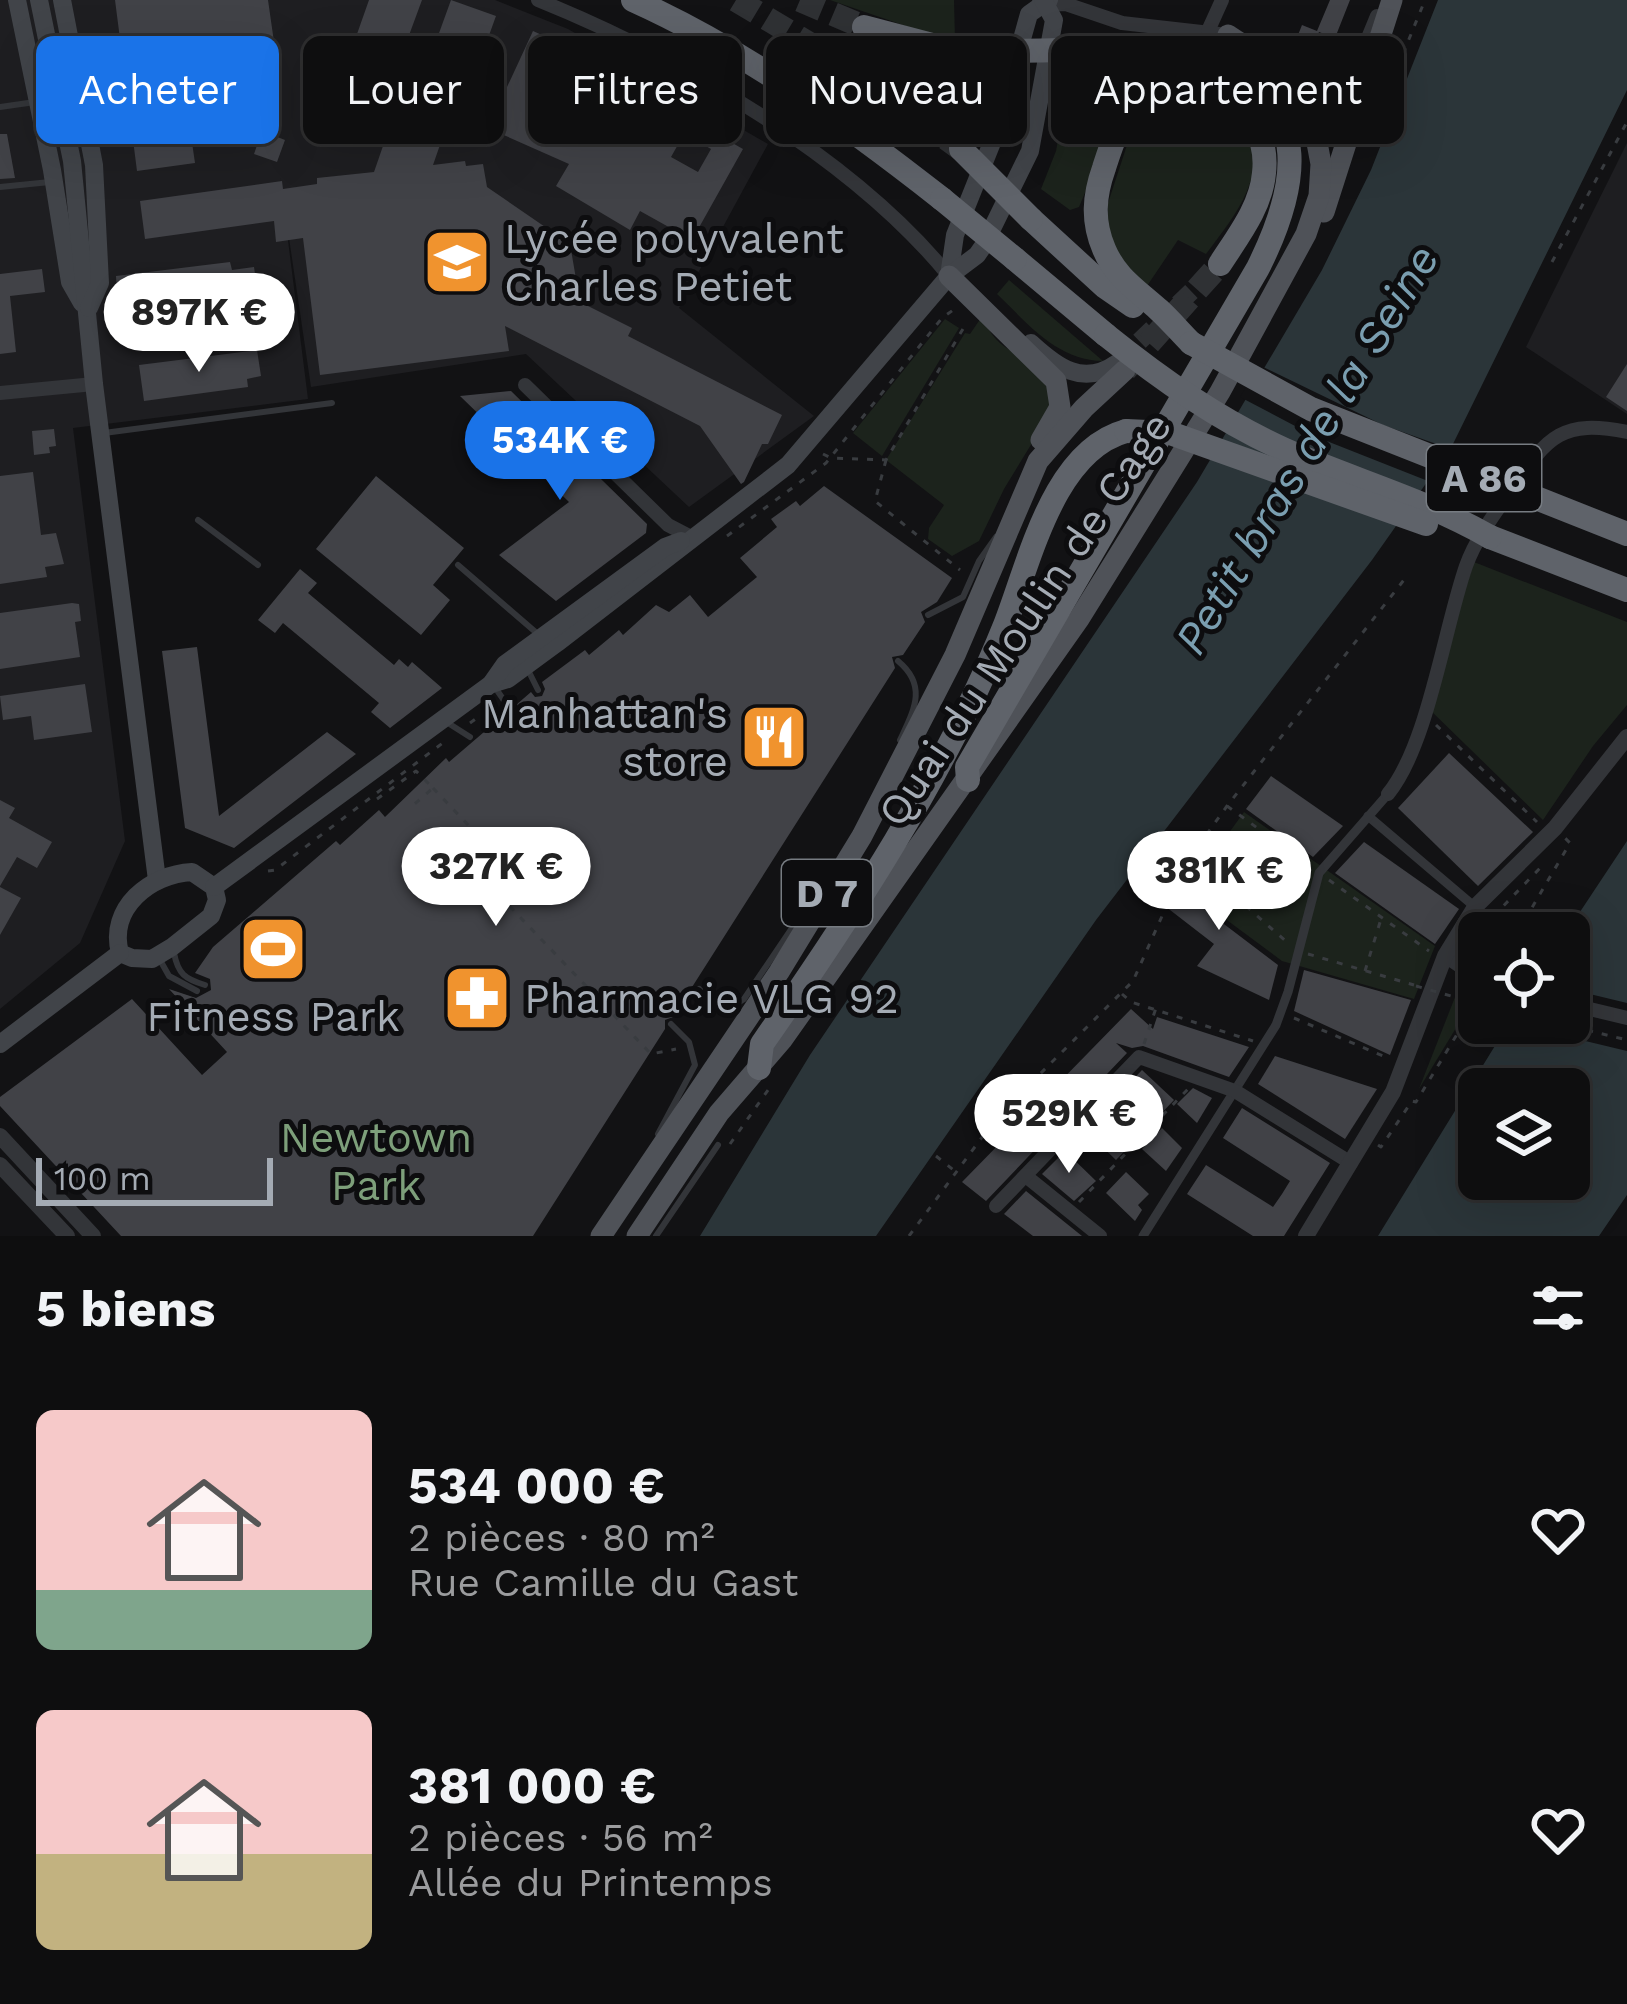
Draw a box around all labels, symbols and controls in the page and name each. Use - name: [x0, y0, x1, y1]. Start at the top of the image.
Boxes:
- chip: Acheter: [36, 36, 279, 144]
- chip: Louer: [303, 36, 504, 144]
- chip: Filtres: [528, 36, 742, 144]
- chip: Nouveau: [766, 36, 1027, 144]
- chip: Appartement: [1051, 36, 1404, 144]
- place label: Lycée polyvalent Charles Petiet: [504, 214, 844, 311]
- school or university icon: Lycée polyvalent Charles Petiet: [422, 227, 492, 297]
- water label: Petit bras de la Seine: [1163, 235, 1450, 664]
- pin: 897K €: [101, 273, 297, 375]
- text: 897K €: [131, 289, 267, 334]
- pin: 534K €: [462, 401, 658, 503]
- street label: Quai du Moulin de Cage: [868, 403, 1181, 835]
- text: 534K €: [492, 417, 628, 462]
- road number: A 86: [1427, 445, 1541, 511]
- place label: Manhattan's store: [481, 689, 728, 786]
- restaurant icon: Manhattan's store: [739, 702, 809, 772]
- pin: 327K €: [398, 827, 594, 929]
- pin: 381K €: [1121, 831, 1317, 933]
- text: 327K €: [429, 843, 563, 888]
- text: 381K €: [1154, 847, 1284, 892]
- road number: D 7: [782, 860, 872, 926]
- map controls: [1458, 912, 1590, 1200]
- button: locate: [1458, 912, 1590, 1044]
- sports icon: Fitness Park: [238, 914, 308, 984]
- pharmacy icon: Pharmacie VLG 92: [442, 963, 512, 1033]
- place label: Pharmacie VLG 92: [524, 974, 899, 1023]
- place label: Fitness Park: [146, 992, 400, 1041]
- button: layers: [1458, 1068, 1590, 1200]
- pin: 529K €: [971, 1074, 1167, 1176]
- text: 529K €: [1001, 1090, 1137, 1135]
- park label: Newtown Park: [280, 1113, 472, 1210]
- scale bar: [36, 1152, 273, 1205]
- text: 100 m: [54, 1159, 151, 1198]
- icon: filters: [1525, 1275, 1591, 1341]
- text: 5 biens: [36, 1279, 215, 1338]
- text: 534 000 €: [408, 1456, 664, 1515]
- icon: home: [132, 1458, 276, 1602]
- icon: heart: [1525, 1497, 1591, 1563]
- text: 2 pièces · 80 m²: [408, 1515, 715, 1560]
- text: Rue Camille du Gast: [408, 1560, 798, 1605]
- text: 381 000 €: [408, 1756, 656, 1815]
- icon: home: [132, 1758, 276, 1902]
- icon: heart: [1525, 1797, 1591, 1863]
- text: 2 pièces · 56 m²: [408, 1815, 713, 1860]
- text: Allée du Printemps: [408, 1860, 773, 1905]

